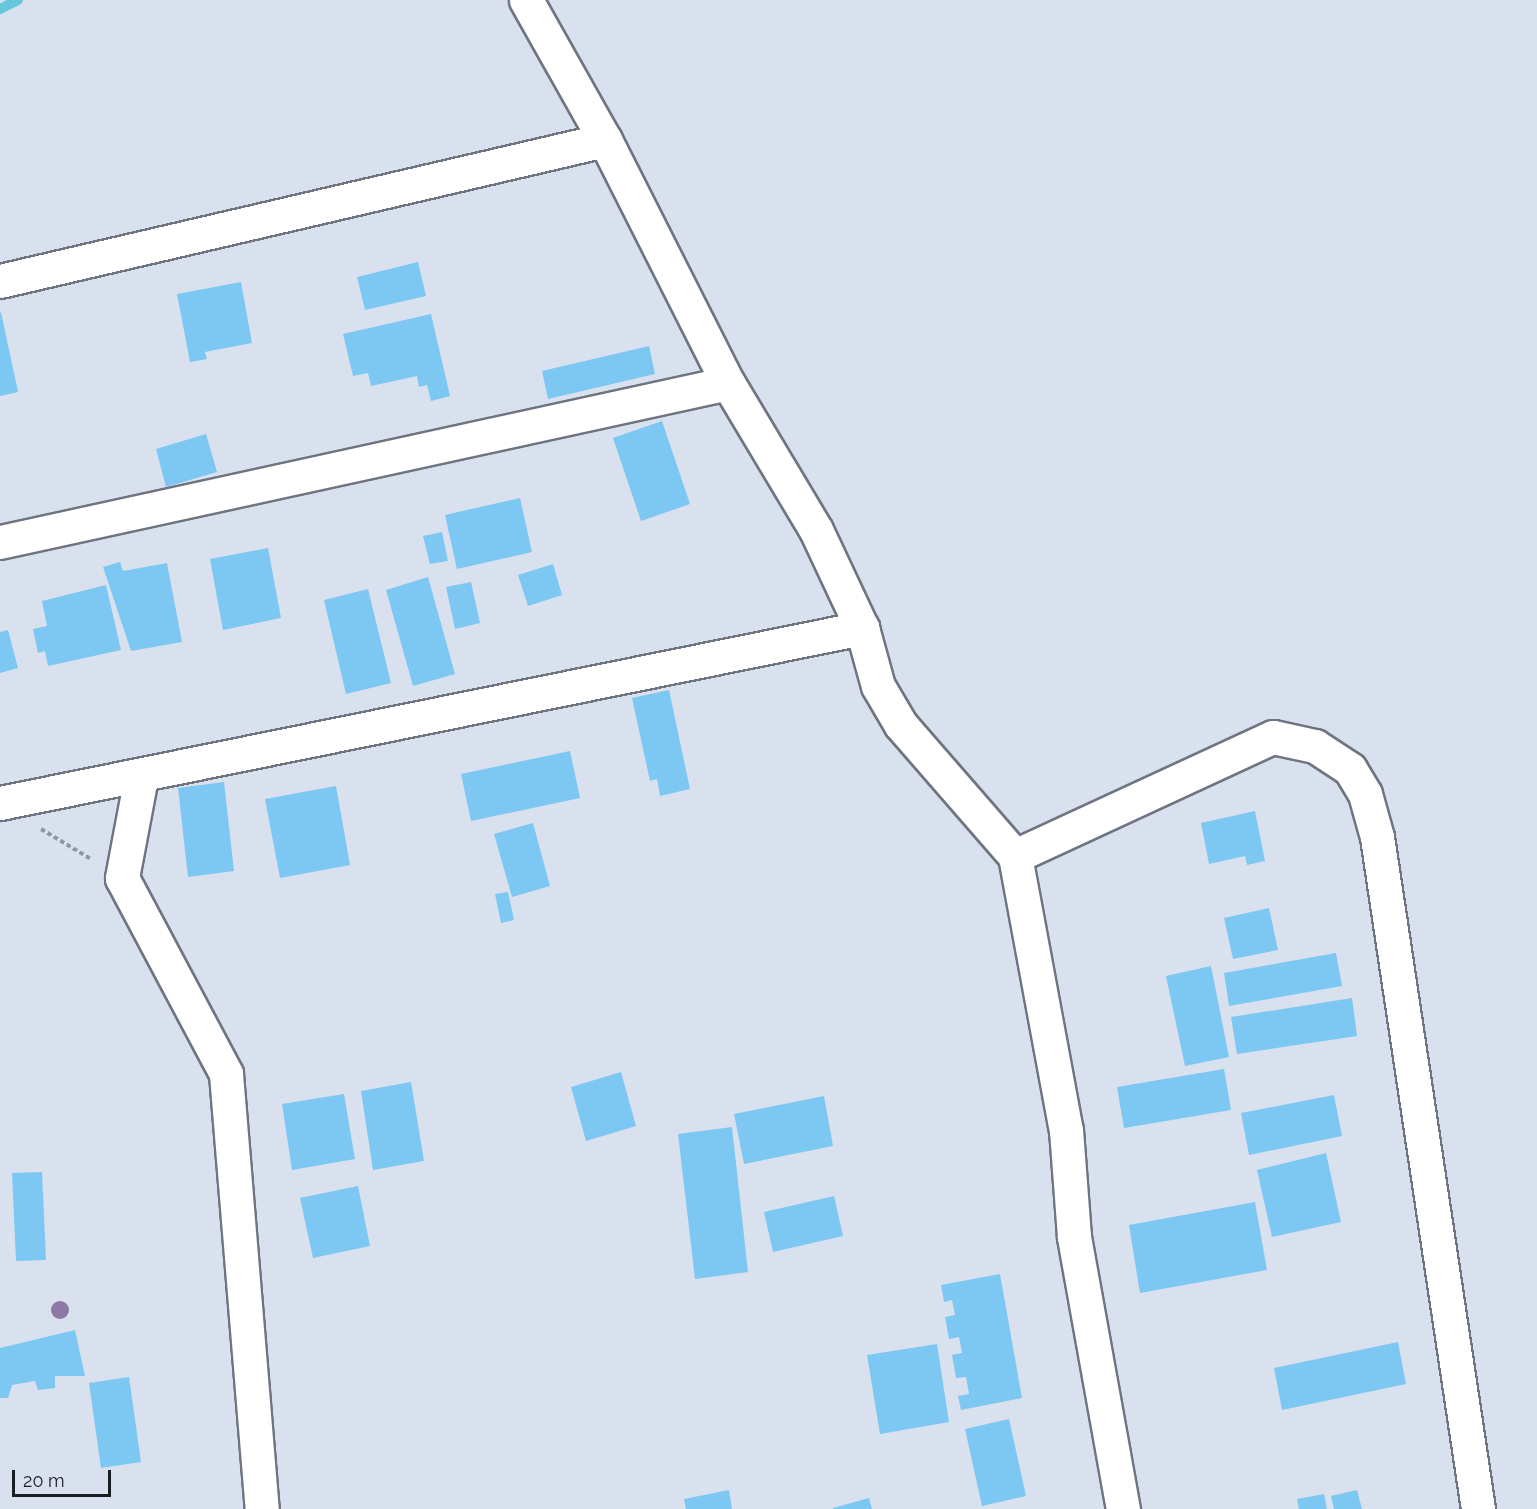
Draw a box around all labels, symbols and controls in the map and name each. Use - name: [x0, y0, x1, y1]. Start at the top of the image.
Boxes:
- scale bar: [15, 1458, 114, 1496]
- text: 20 m: [23, 1470, 65, 1491]

